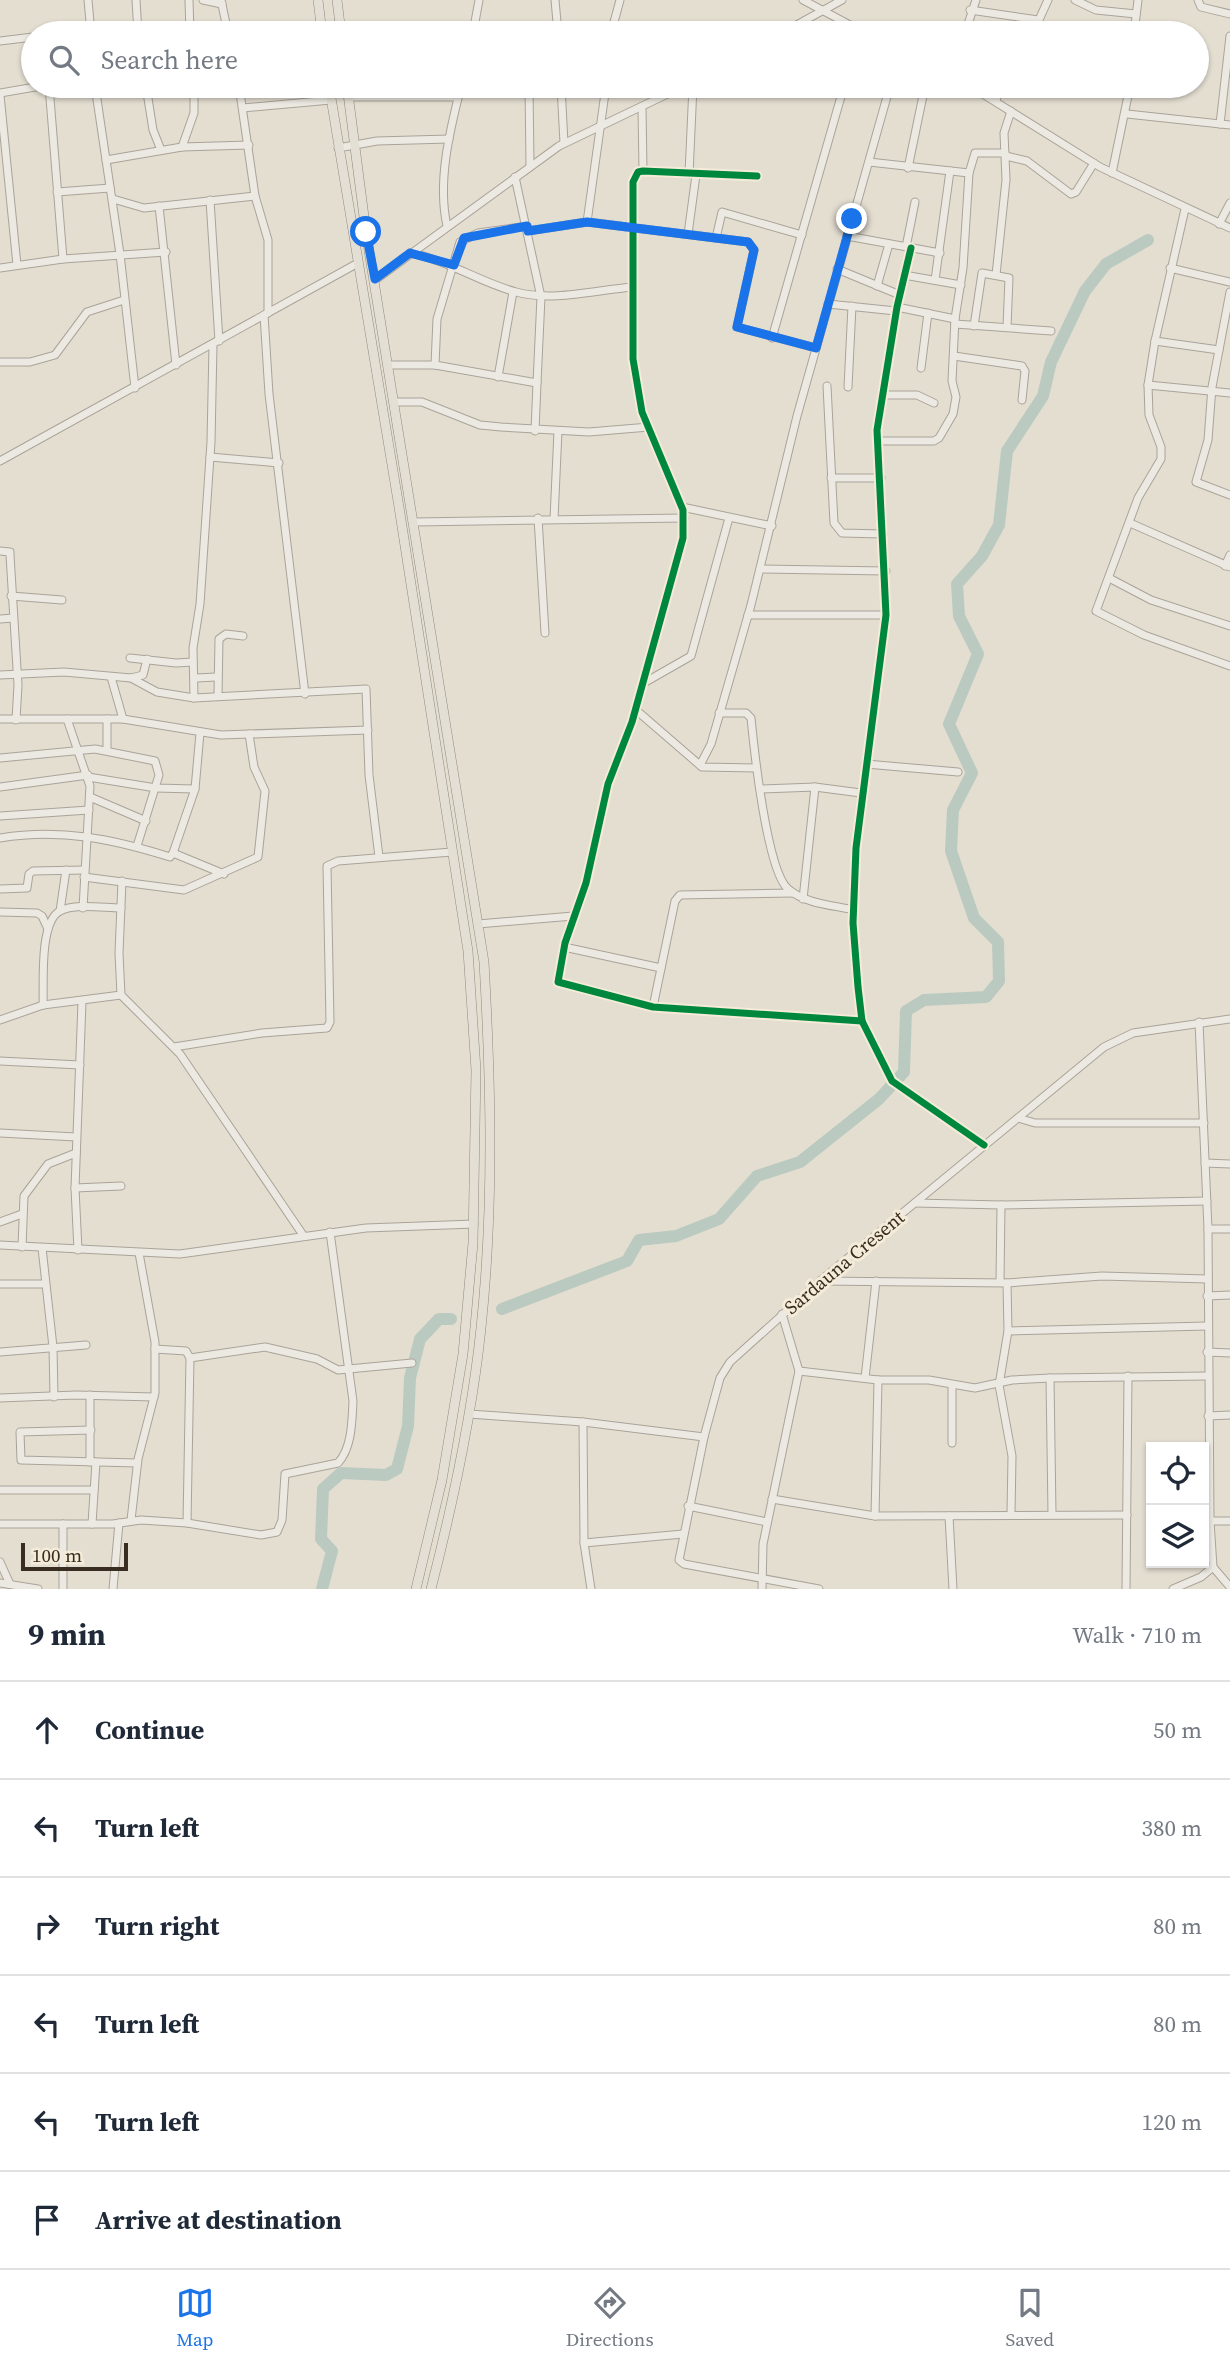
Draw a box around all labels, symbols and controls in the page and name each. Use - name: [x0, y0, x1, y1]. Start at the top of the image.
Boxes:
- search box: [21, 21, 1209, 98]
- icon: search: [45, 41, 83, 79]
- text: Search here: [101, 42, 238, 78]
- route end: [836, 203, 867, 234]
- route start: [350, 216, 381, 247]
- street label: Sardauna Cresent: [779, 1204, 910, 1320]
- map controls: [1146, 1442, 1209, 1568]
- button: locate: [1146, 1442, 1209, 1505]
- button: layers: [1146, 1505, 1209, 1568]
- scale bar: [21, 1540, 128, 1572]
- text: 100 m: [32, 1542, 82, 1568]
- text: 9 min: [28, 1614, 106, 1655]
- text: Walk · 710 m: [1072, 1619, 1202, 1651]
- icon: ahead: [28, 1711, 66, 1749]
- text: Continue: [95, 1712, 204, 1748]
- text: 50 m: [1153, 1714, 1202, 1746]
- icon: left: [28, 1809, 66, 1847]
- text: Turn left: [95, 1810, 199, 1846]
- text: 380 m: [1141, 1812, 1202, 1844]
- icon: right: [28, 1907, 66, 1945]
- text: Turn right: [95, 1908, 219, 1944]
- text: 80 m: [1153, 1910, 1202, 1942]
- icon: left: [28, 2005, 66, 2043]
- text: Turn left: [95, 2006, 199, 2042]
- text: 80 m: [1153, 2008, 1202, 2040]
- icon: left: [28, 2103, 66, 2141]
- text: Turn left: [95, 2104, 199, 2140]
- text: 120 m: [1141, 2106, 1202, 2138]
- icon: arrive: [28, 2201, 66, 2239]
- text: Arrive at destination: [95, 2202, 342, 2238]
- tab: Map: [176, 2284, 214, 2352]
- tab: Directions: [566, 2284, 654, 2352]
- tab: Saved: [1005, 2284, 1054, 2352]

